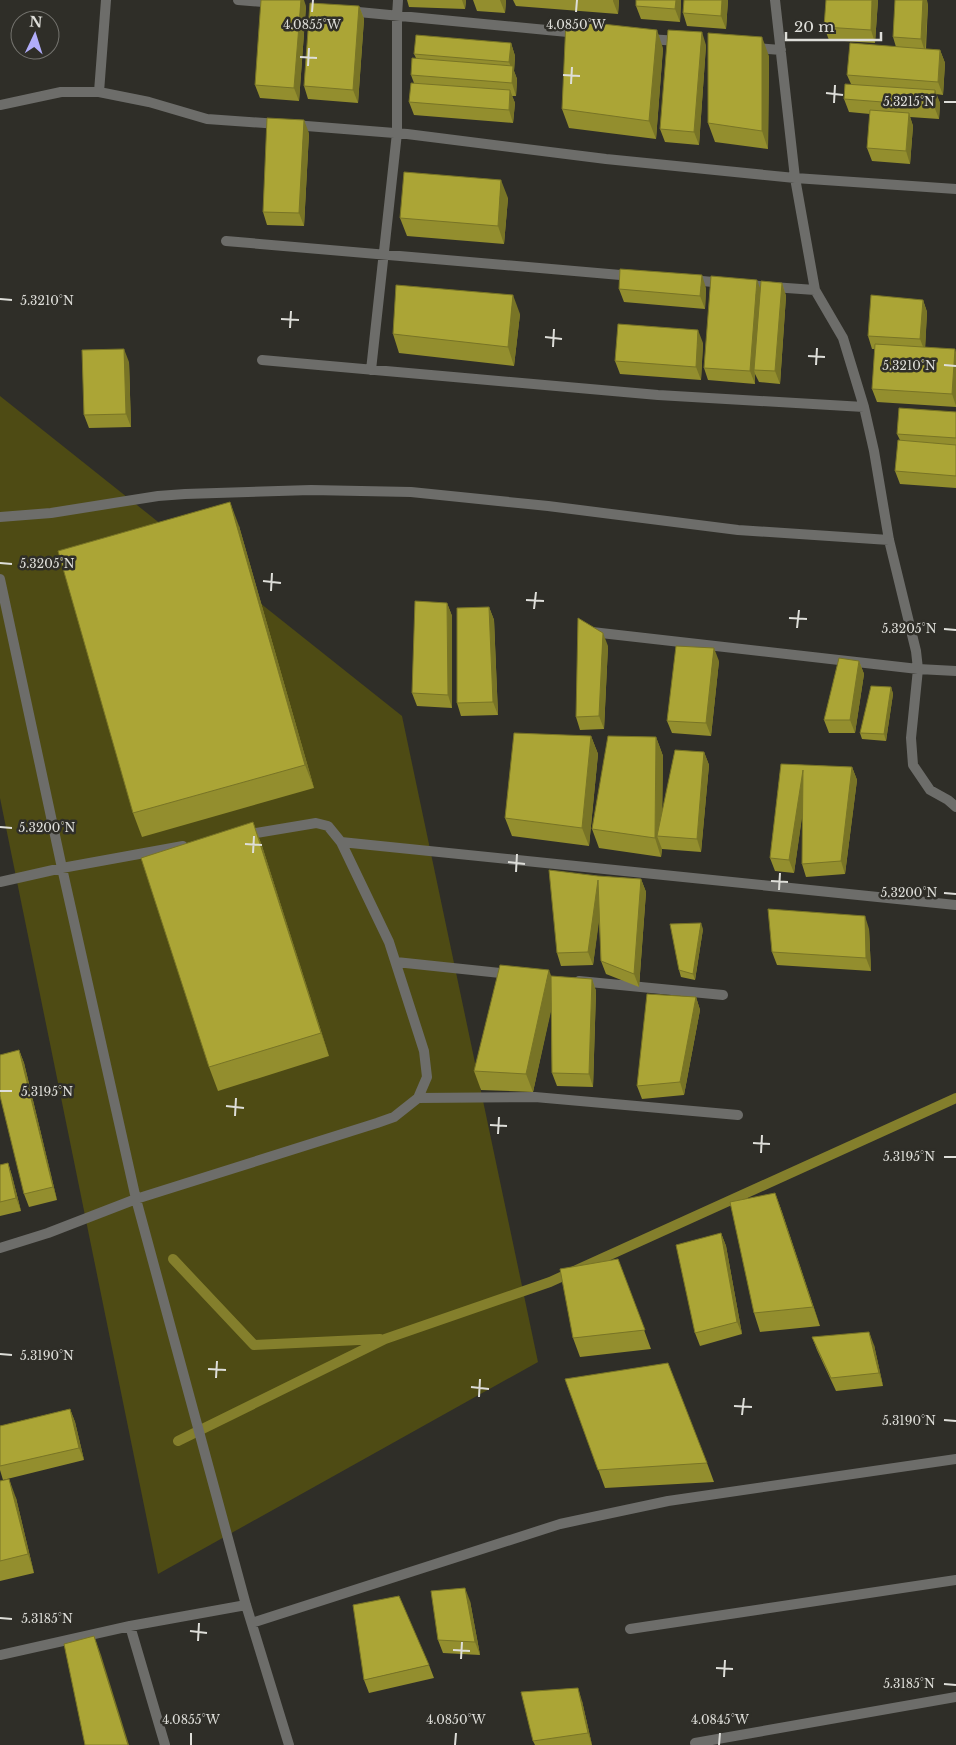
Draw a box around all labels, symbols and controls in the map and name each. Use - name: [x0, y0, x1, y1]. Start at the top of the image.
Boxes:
- north arrow: [10, 10, 60, 60]
- scale bar: [786, 10, 881, 42]
- text: N: [29, 13, 43, 31]
- text: 4.0855°W: [283, 17, 342, 32]
- text: 4.0850°W: [546, 17, 607, 32]
- text: 20 m: [794, 17, 834, 36]
- text: 5.3215°N: [883, 94, 935, 109]
- text: 5.3210°N: [20, 293, 74, 308]
- text: 5.3210°N: [882, 358, 936, 373]
- text: 5.3205°N: [19, 556, 75, 571]
- text: 5.3205°N: [881, 621, 937, 636]
- text: 5.3200°N: [19, 820, 76, 835]
- text: 5.3200°N: [881, 885, 938, 900]
- text: 5.3195°N: [21, 1084, 73, 1099]
- text: 5.3195°N: [883, 1149, 935, 1164]
- text: 5.3190°N: [20, 1348, 74, 1363]
- text: 5.3190°N: [882, 1413, 936, 1428]
- text: 5.3185°N: [21, 1611, 73, 1626]
- text: 5.3185°N: [883, 1676, 935, 1691]
- text: 4.0855°W: [162, 1712, 221, 1727]
- text: 4.0850°W: [426, 1712, 487, 1727]
- text: 4.0845°W: [691, 1712, 750, 1727]

